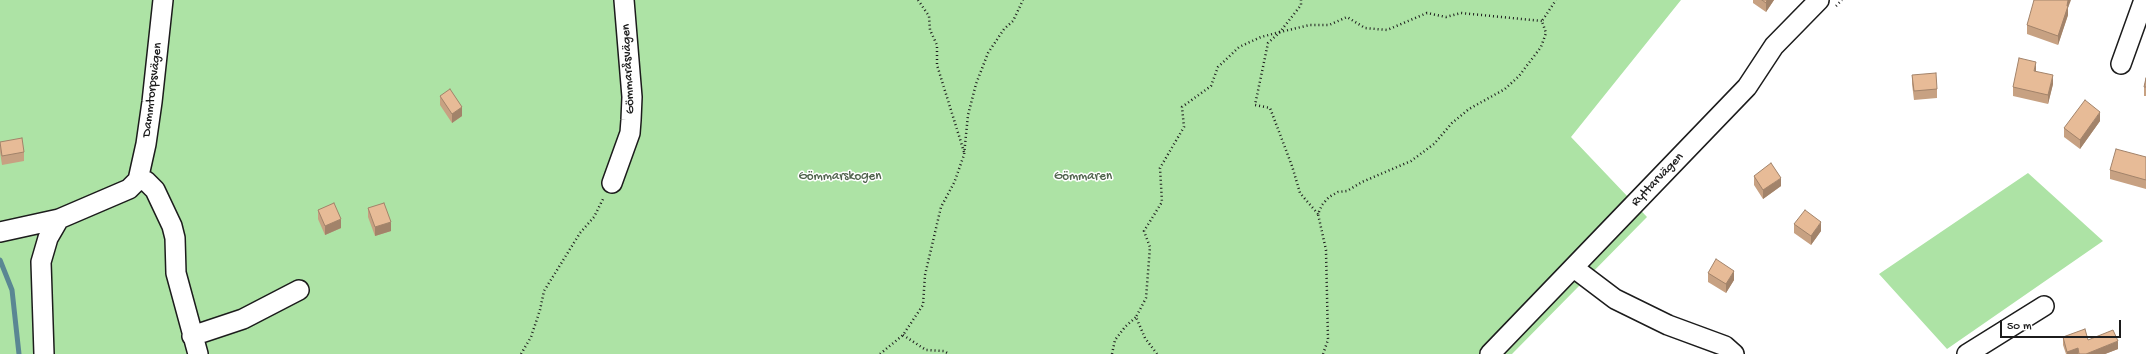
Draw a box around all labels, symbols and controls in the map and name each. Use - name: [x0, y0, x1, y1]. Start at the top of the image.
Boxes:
- street label: Gömmaråsvägen: [619, 23, 639, 115]
- street label: Dammtorpsvägen: [139, 42, 167, 138]
- street label: Ryttarvägen: [1628, 150, 1688, 210]
- park label: Gömmarskogen: [799, 169, 881, 185]
- park label: Gömmaren: [1054, 169, 1112, 185]
- scale bar: [2002, 312, 2123, 338]
- text: 50 m: [2007, 320, 2032, 334]

